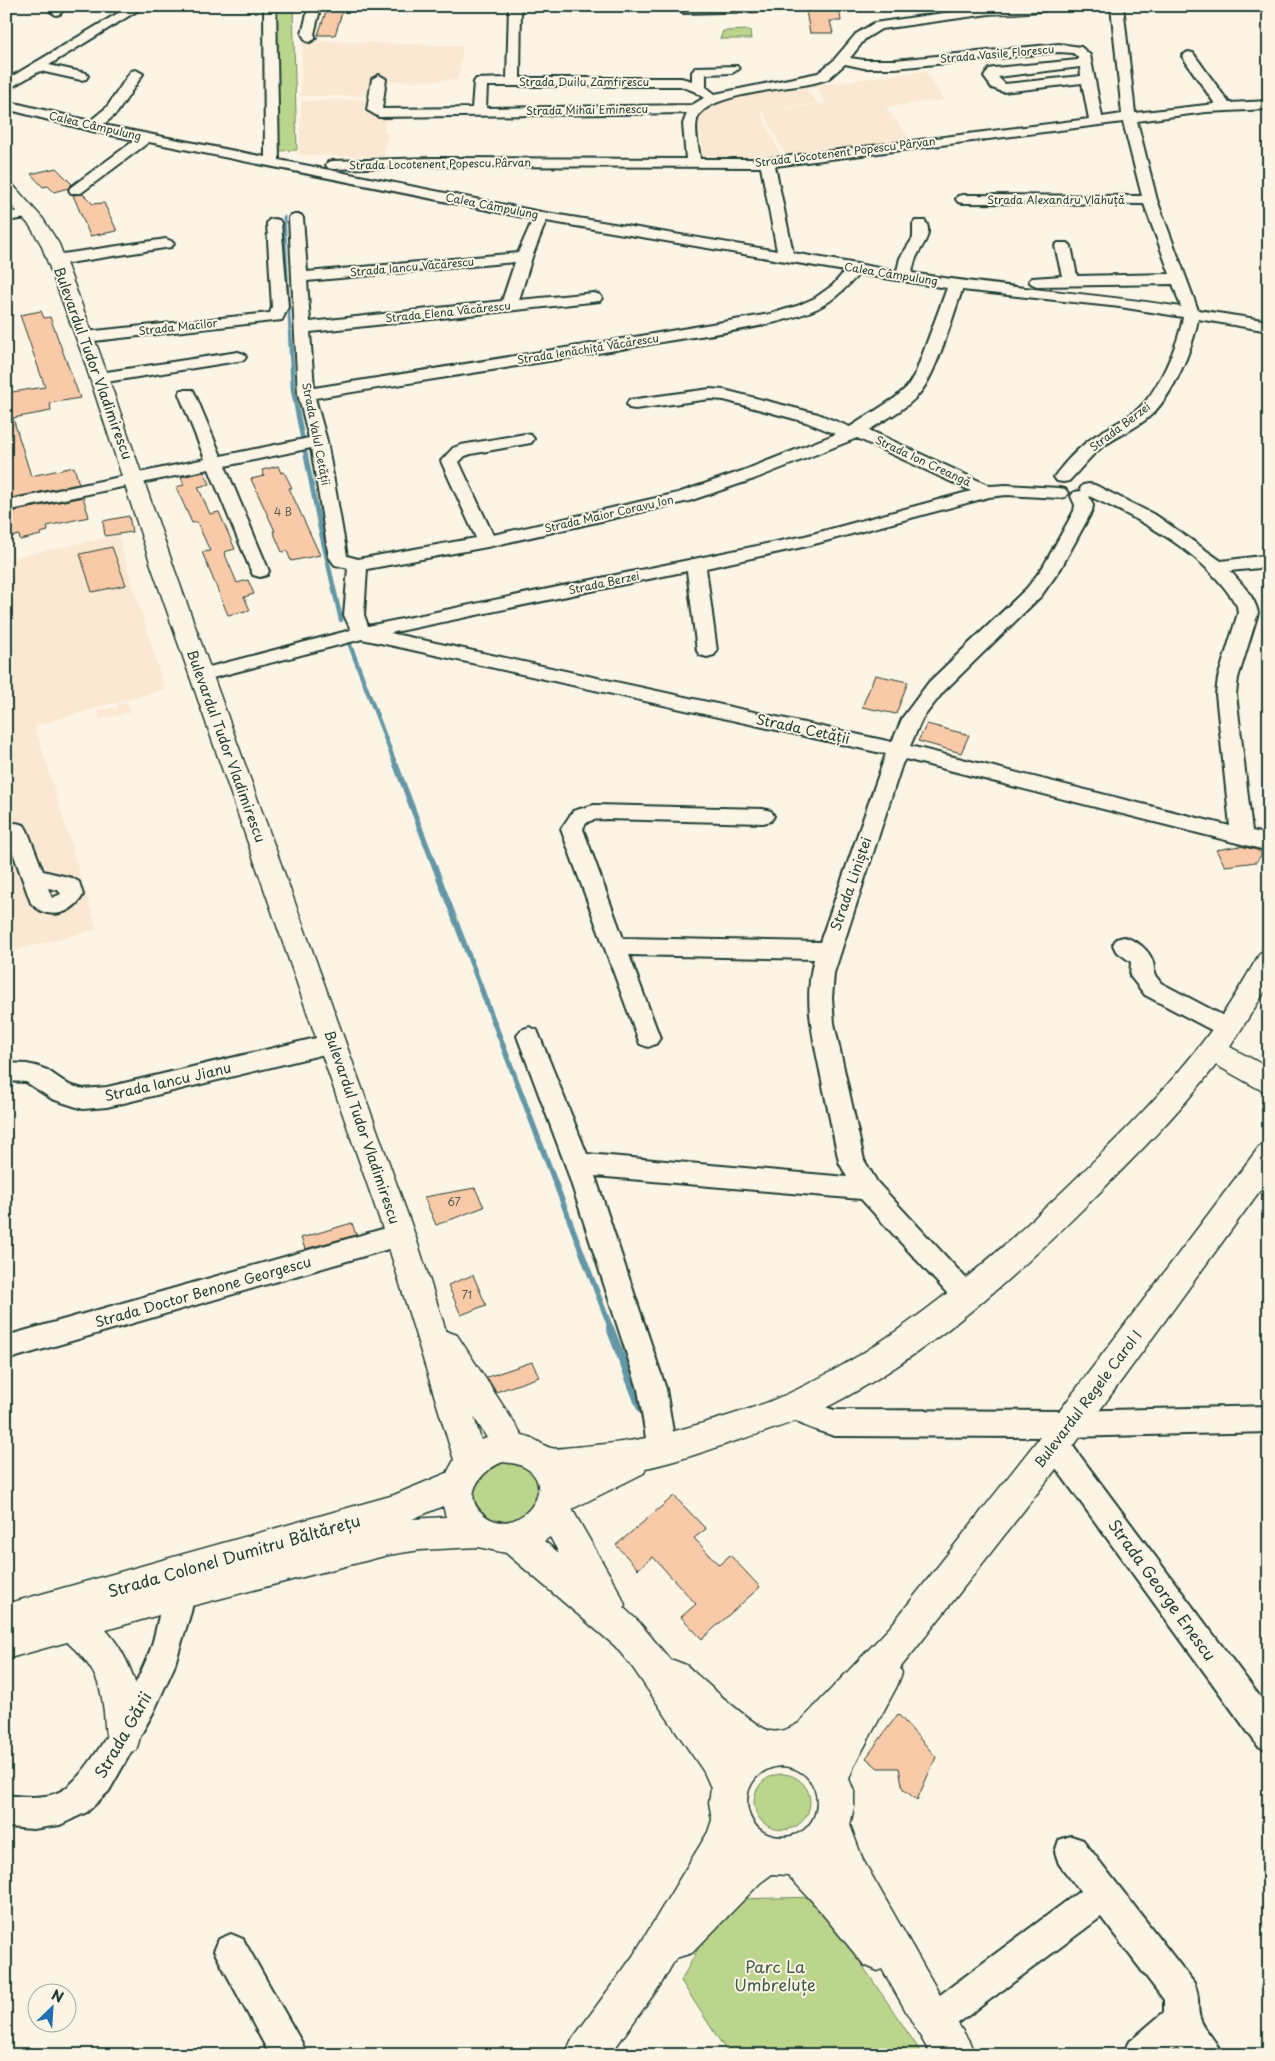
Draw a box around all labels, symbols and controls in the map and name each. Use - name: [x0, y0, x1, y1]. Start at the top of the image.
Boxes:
- street label: Strada Vasile Florescu: [939, 40, 1055, 67]
- street label: Strada Duilu Zamfirescu: [519, 73, 649, 90]
- street label: Strada Mihai Eminescu: [526, 100, 648, 119]
- street label: Calea Câmpulung: [47, 107, 143, 144]
- street label: Strada Locotenent Popescu Pârvan: [754, 132, 936, 171]
- street label: Strada Locotenent Popescu Pârvan: [349, 153, 531, 174]
- street label: Calea Câmpulung: [444, 188, 540, 223]
- street label: Strada Alexandru Vlahuță: [987, 191, 1125, 208]
- street label: Strada Iancu Văcărescu: [349, 253, 475, 280]
- street label: Calea Câmpulung: [843, 258, 939, 289]
- street label: Bulevardul Tudor Vladimirescu: [49, 263, 138, 462]
- street label: Strada Elena Văcărescu: [384, 296, 511, 327]
- street label: Strada Macilor: [138, 314, 219, 339]
- street label: Strada Ienăchiță Văcărescu: [516, 329, 660, 368]
- street label: Strada Valul Cetății: [298, 381, 335, 487]
- street label: Strada Berzei: [1086, 398, 1154, 455]
- street label: Strada Ion Creangă: [872, 431, 974, 490]
- street label: Strada Maior Coravu Ion: [543, 490, 675, 537]
- house number: 4 B: [274, 503, 292, 520]
- street label: Strada Berzei: [567, 567, 641, 598]
- street label: Bulevardul Tudor Vladimirescu: [182, 646, 271, 845]
- street label: Strada Cetății: [754, 708, 852, 749]
- street label: Strada Liniștei: [825, 834, 876, 934]
- street label: Bulevardul Tudor Vladimirescu: [319, 1027, 406, 1227]
- street label: Strada Iancu Jianu: [102, 1057, 233, 1106]
- house number: 67: [447, 1193, 461, 1210]
- street label: Strada Doctor Benone Georgescu: [92, 1251, 313, 1332]
- house number: 71: [462, 1286, 472, 1303]
- street label: Bulevardul Regele Carol I: [1029, 1325, 1147, 1472]
- street label: Strada Colonel Dumitru Băltărețu: [105, 1507, 363, 1603]
- street label: Strada George Enescu: [1103, 1514, 1222, 1665]
- street label: Strada Gării: [88, 1687, 157, 1782]
- park label: Parc La Umbreluțe: [734, 1954, 816, 1996]
- north arrow: [28, 1984, 78, 2034]
- text: N: [48, 1984, 67, 2008]

